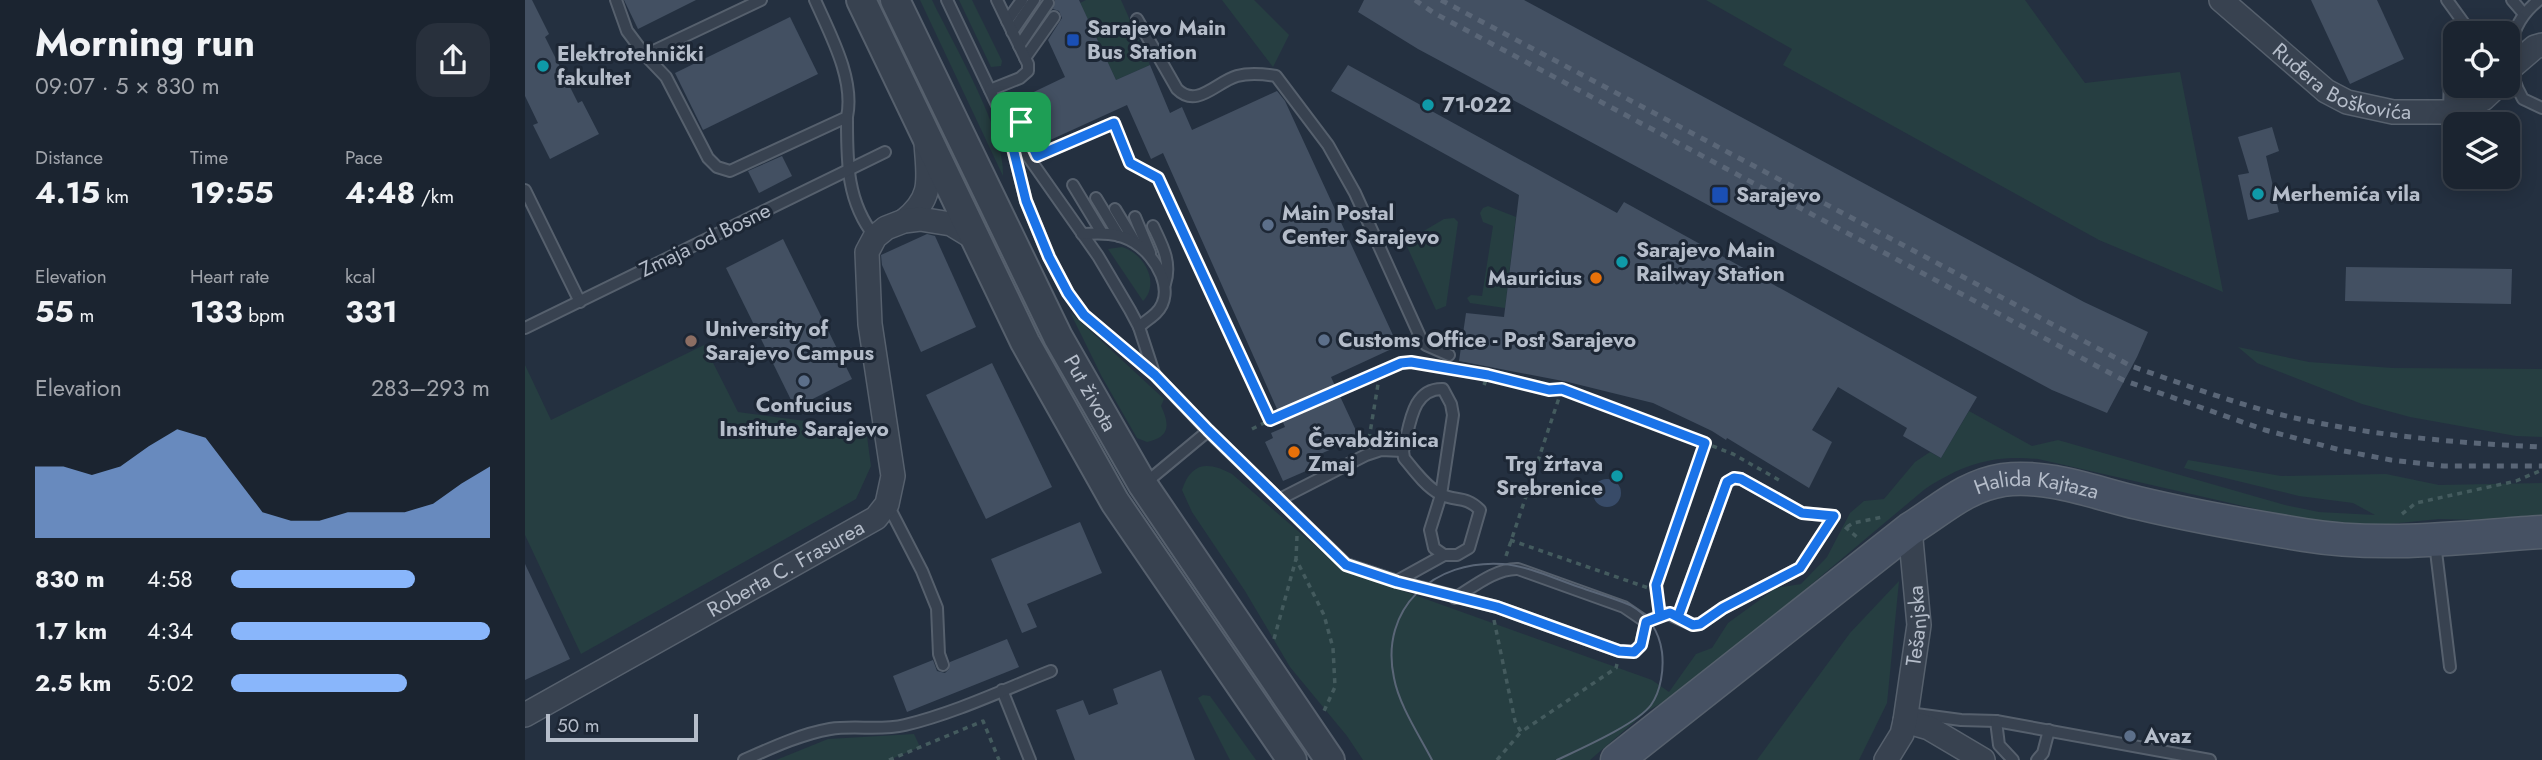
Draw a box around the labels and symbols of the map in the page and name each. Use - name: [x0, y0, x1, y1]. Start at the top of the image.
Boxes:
- place label: Sarajevo Main Bus Station: [1087, 13, 1226, 67]
- marker: Sarajevo Main Bus Station: [1065, 32, 1081, 48]
- street label: Ruđera Boškovića: [2266, 36, 2411, 127]
- place label: Elektrotehnički fakultet: [557, 39, 704, 93]
- marker: Elektrotehnički fakultet: [535, 58, 551, 74]
- place label: 71-022: [1442, 90, 1511, 120]
- pin: [991, 92, 1051, 152]
- marker: 71-022: [1420, 97, 1436, 113]
- place label: Merhemića vila: [2272, 179, 2420, 209]
- place label: Sarajevo: [1736, 180, 1821, 210]
- marker: Sarajevo: [1710, 185, 1730, 205]
- marker: Merhemića vila: [2250, 186, 2266, 202]
- street label: Zmaja od Bosne: [634, 195, 776, 285]
- place label: Main Postal Center Sarajevo: [1282, 198, 1439, 252]
- marker: Main Postal Center Sarajevo: [1260, 217, 1276, 233]
- place label: Sarajevo Main Railway Station: [1636, 235, 1785, 289]
- marker: Sarajevo Main Railway Station: [1614, 254, 1630, 270]
- place label: Mauricius: [1488, 263, 1582, 293]
- marker: Mauricius: [1588, 270, 1604, 286]
- place label: University of Sarajevo Campus: [705, 314, 875, 368]
- place label: Customs Office - Post Sarajevo: [1338, 325, 1636, 355]
- marker: Customs Office - Post Sarajevo: [1316, 332, 1332, 348]
- marker: University of Sarajevo Campus: [683, 333, 699, 349]
- street label: Put života: [1056, 349, 1124, 437]
- marker: Confucius Institute Sarajevo: [796, 373, 812, 389]
- place label: Confucius Institute Sarajevo: [719, 390, 889, 444]
- place label: Čevabdžinica Zmaj: [1308, 425, 1439, 479]
- marker: Čevabdžinica Zmaj: [1286, 444, 1302, 460]
- place label: Trg žrtava Srebrenice: [1496, 449, 1603, 503]
- street label: Halida Kajtaza: [1970, 464, 2102, 507]
- marker: Trg žrtava Srebrenice: [1609, 468, 1625, 484]
- street label: Roberta C. Frasurea: [702, 512, 870, 625]
- street label: Tešanjska: [1898, 584, 1934, 668]
- scale bar: [546, 711, 698, 743]
- place label: Avaz: [2143, 721, 2192, 751]
- marker: Avaz: [2122, 728, 2138, 744]

